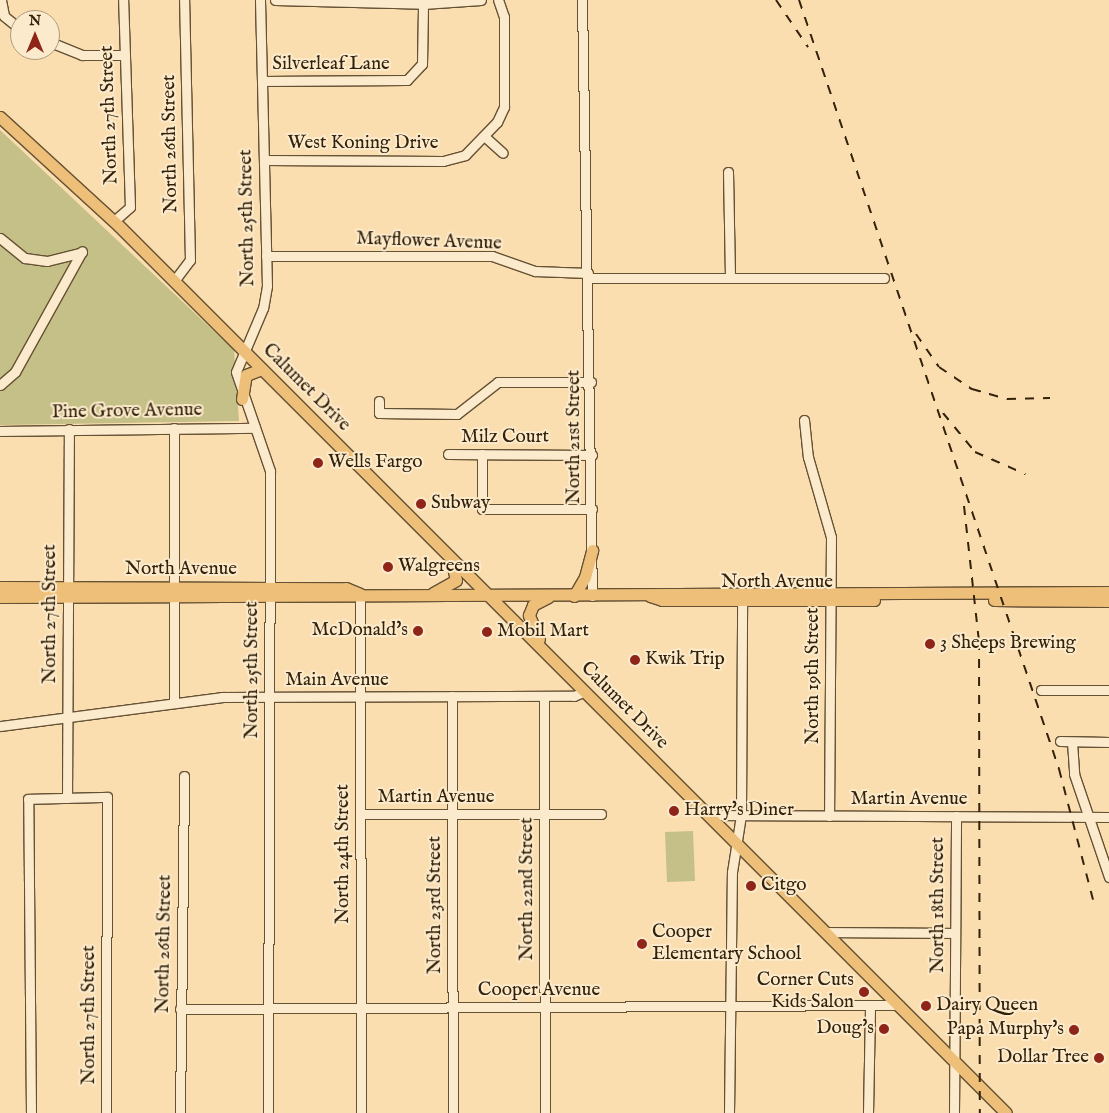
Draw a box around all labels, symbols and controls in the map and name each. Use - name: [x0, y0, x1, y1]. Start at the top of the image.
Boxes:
- north arrow: [10, 10, 60, 60]
- text: N: [29, 12, 41, 30]
- street label: North 27th Street: [96, 45, 124, 185]
- street label: Silverleaf Lane: [272, 54, 390, 76]
- street label: North 26th Street: [158, 74, 184, 214]
- street label: West Koning Drive: [287, 133, 439, 155]
- street label: North 25th Street: [235, 149, 261, 287]
- street label: Mayflower Avenue: [356, 228, 502, 256]
- street label: Calumet Drive: [257, 339, 355, 437]
- street label: North 21st Street: [564, 370, 586, 504]
- street label: Pine Grove Avenue: [52, 399, 202, 425]
- street label: Milz Court: [461, 427, 549, 449]
- place label: Wells Fargo: [328, 452, 423, 474]
- marker: Wells Fargo: [312, 457, 324, 469]
- place label: Subway: [431, 493, 490, 515]
- marker: Subway: [415, 498, 427, 510]
- street label: North 27th Street: [40, 544, 62, 684]
- place label: Walgreens: [398, 556, 480, 578]
- street label: North Avenue: [125, 559, 237, 581]
- marker: Walgreens: [382, 561, 394, 573]
- street label: North Avenue: [721, 572, 833, 594]
- street label: North 25th Street: [242, 601, 264, 739]
- street label: North 19th Street: [803, 607, 825, 745]
- place label: McDonald's: [311, 620, 408, 642]
- place label: Mobil Mart: [497, 621, 589, 643]
- marker: McDonald's: [412, 625, 424, 637]
- marker: Mobil Mart: [481, 626, 493, 638]
- place label: 3 Sheeps Brewing: [940, 633, 1076, 655]
- marker: 3 Sheeps Brewing: [924, 638, 936, 650]
- place label: Kwik Trip: [645, 649, 725, 671]
- marker: Kwik Trip: [629, 654, 641, 666]
- street label: Calumet Drive: [575, 657, 673, 755]
- street label: Main Avenue: [285, 670, 389, 692]
- street label: North 24th Street: [333, 784, 355, 924]
- street label: Martin Avenue: [378, 787, 494, 809]
- street label: Martin Avenue: [851, 789, 967, 811]
- place label: Harry's Diner: [684, 800, 794, 822]
- marker: Harry's Diner: [668, 805, 680, 817]
- street label: North 22nd Street: [517, 817, 539, 961]
- street label: North 23rd Street: [425, 836, 447, 974]
- street label: North 18th Street: [928, 837, 950, 973]
- street label: North 26th Street: [152, 874, 178, 1014]
- place label: Citgo: [761, 875, 807, 897]
- marker: Citgo: [745, 880, 757, 892]
- place label: Cooper Elementary School: [652, 922, 801, 966]
- marker: Cooper Elementary School: [636, 938, 648, 950]
- street label: North 27th Street: [79, 945, 101, 1085]
- place label: Corner Cuts Kids Salon: [757, 970, 854, 1014]
- street label: Cooper Avenue: [478, 980, 600, 1002]
- marker: Corner Cuts Kids Salon: [858, 986, 870, 998]
- place label: Dairy Queen: [936, 995, 1038, 1017]
- marker: Dairy Queen: [920, 1000, 932, 1012]
- place label: Doug's: [816, 1018, 874, 1040]
- place label: Papa Murphy's: [947, 1019, 1064, 1041]
- marker: Doug's: [878, 1023, 890, 1035]
- marker: Papa Murphy's: [1068, 1024, 1080, 1036]
- place label: Dollar Tree: [997, 1047, 1089, 1069]
- marker: Dollar Tree: [1093, 1052, 1105, 1064]

